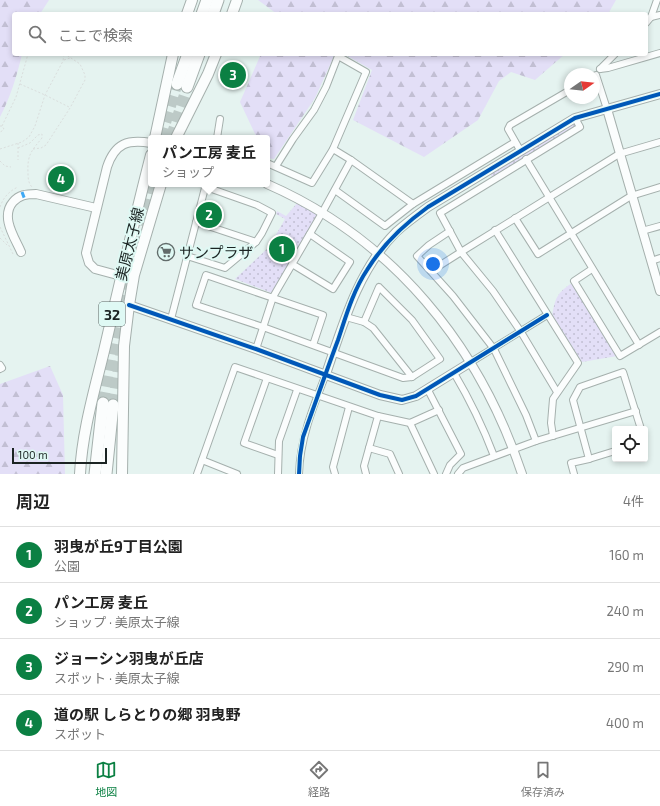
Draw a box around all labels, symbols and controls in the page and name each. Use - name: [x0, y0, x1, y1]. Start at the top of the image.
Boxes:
- search box: [12, 12, 648, 56]
- icon: search: [26, 23, 48, 45]
- text: ここで検索: [58, 26, 133, 44]
- pin: 3: [220, 60, 246, 90]
- north arrow: [564, 68, 600, 104]
- popup: [148, 135, 270, 187]
- text: パン工房 麦丘: [162, 143, 256, 161]
- pin: 4: [48, 164, 74, 194]
- text: ショップ: [162, 164, 214, 180]
- pin: 2: [196, 200, 222, 230]
- street label: 美原太子線: [111, 205, 147, 283]
- pin: 1: [269, 234, 295, 264]
- supermarket icon: サンプラザ: [156, 242, 176, 262]
- place label: サンプラザ: [179, 243, 254, 261]
- your location: [423, 254, 443, 274]
- road number: 32: [99, 302, 125, 326]
- map controls: [612, 426, 648, 462]
- button: locate: [612, 426, 648, 462]
- scale bar: [12, 446, 107, 465]
- text: 100 m: [18, 448, 48, 461]
- text: 周辺: [16, 491, 50, 511]
- text: 4件: [623, 493, 644, 509]
- text: 羽曳が丘9丁目公園: [54, 537, 183, 555]
- text: 1: [26, 547, 32, 563]
- text: 160 m: [609, 547, 644, 563]
- text: 公園: [54, 558, 80, 574]
- text: パン工房 麦丘: [54, 593, 148, 611]
- text: 2: [25, 603, 33, 619]
- text: 240 m: [607, 603, 644, 619]
- text: ショップ · 美原太子線: [54, 614, 180, 630]
- text: ジョーシン羽曳が丘店: [54, 649, 204, 667]
- text: 3: [25, 659, 33, 675]
- text: 290 m: [607, 659, 644, 675]
- text: スポット · 美原太子線: [54, 670, 180, 686]
- text: 道の駅 しらとりの郷 羽曳野: [54, 705, 240, 723]
- text: 4: [25, 715, 33, 731]
- text: 400 m: [606, 715, 644, 731]
- text: スポット: [54, 726, 106, 742]
- tab: 地図: [95, 759, 117, 799]
- tab: 経路: [308, 759, 330, 799]
- tab: 保存済み: [521, 759, 565, 799]

